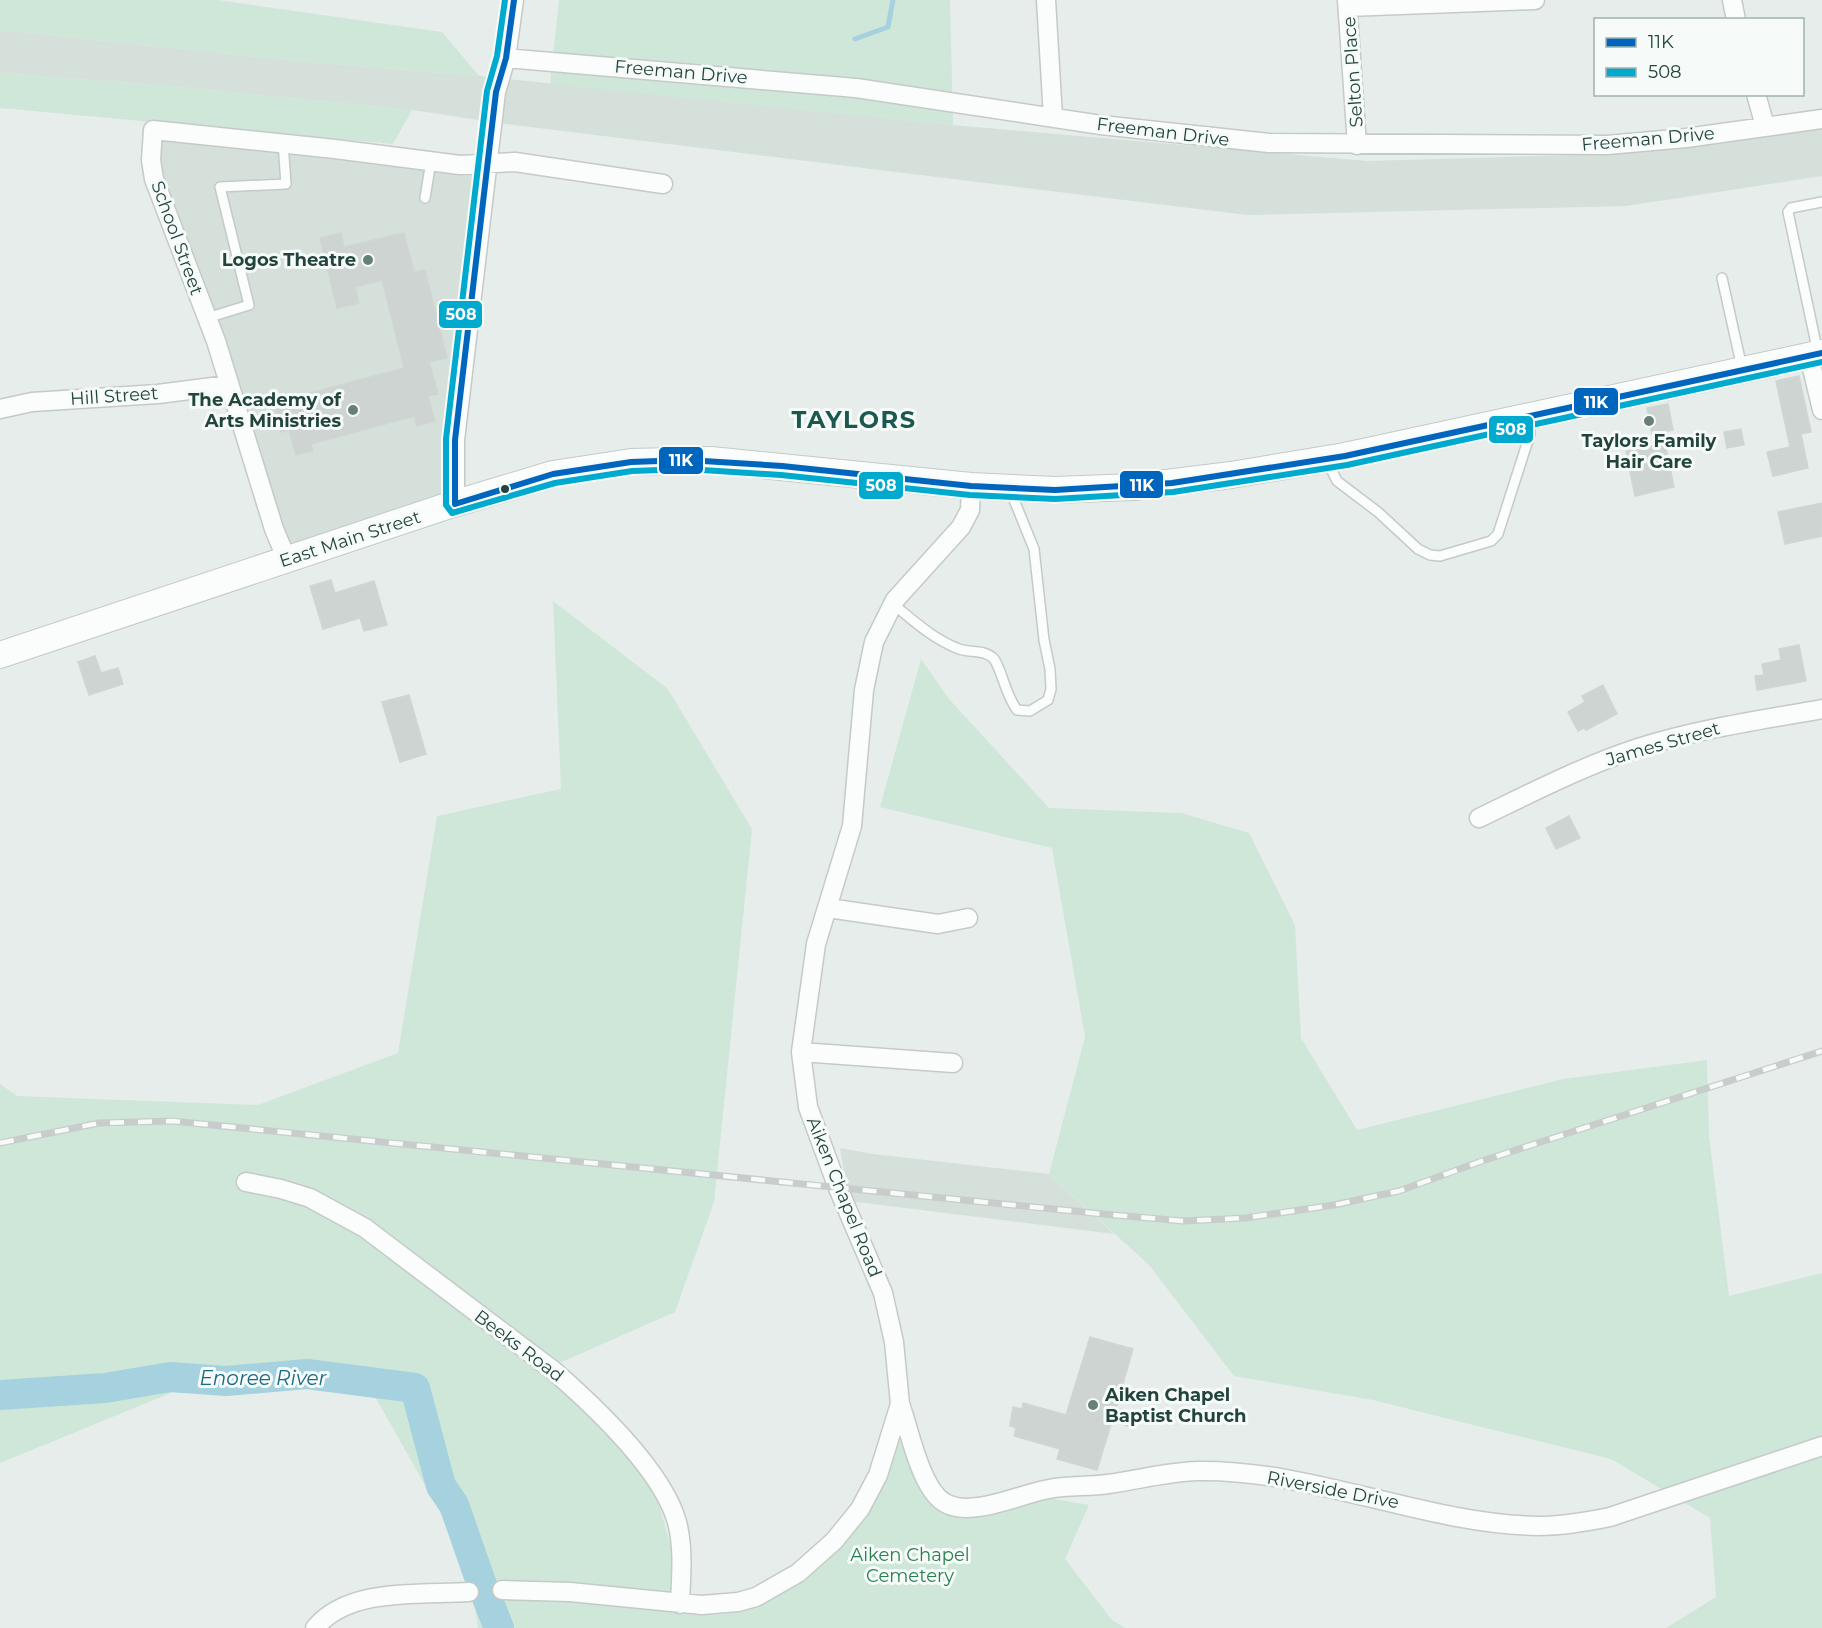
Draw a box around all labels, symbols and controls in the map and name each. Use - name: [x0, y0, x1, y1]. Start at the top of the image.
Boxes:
- street label: Selton Place: [1338, 16, 1368, 128]
- legend: [1594, 18, 1804, 96]
- text: 11K: [1648, 31, 1674, 53]
- street label: Freeman Drive: [613, 55, 749, 89]
- text: 508: [1648, 61, 1682, 83]
- street label: Freeman Drive: [1095, 113, 1231, 151]
- street label: Freeman Drive: [1580, 122, 1716, 156]
- street label: School Street: [146, 178, 208, 298]
- place label: Logos Theatre: [222, 249, 356, 271]
- marker: Logos Theatre: [361, 253, 375, 267]
- line badge: 508: [438, 300, 483, 329]
- text: 508: [446, 305, 476, 324]
- street label: Hill Street: [69, 382, 159, 410]
- line badge: 11K: [1573, 387, 1619, 416]
- place label: The Academy of Arts Ministries: [188, 389, 342, 432]
- text: 11K: [1584, 393, 1609, 412]
- marker: The Academy of Arts Ministries: [346, 403, 360, 417]
- district label: TAYLORS: [792, 405, 916, 434]
- marker: Taylors Family Hair Care: [1642, 414, 1656, 428]
- line badge: 508: [1488, 415, 1534, 444]
- text: 508: [1496, 420, 1526, 439]
- place label: Taylors Family Hair Care: [1582, 430, 1717, 473]
- line badge: 11K: [658, 446, 704, 475]
- text: 11K: [669, 451, 694, 470]
- line badge: 11K: [1119, 470, 1164, 499]
- line badge: 508: [858, 471, 904, 500]
- text: 508: [866, 476, 896, 495]
- text: 11K: [1130, 476, 1155, 495]
- unlabelled marker: [499, 483, 511, 495]
- street label: East Main Street: [277, 506, 423, 572]
- street label: James Street: [1603, 717, 1723, 771]
- street label: Aiken Chapel Road: [802, 1114, 886, 1280]
- street label: Beeks Road: [470, 1305, 568, 1387]
- water label: Enoree River: [199, 1366, 328, 1390]
- place label: Aiken Chapel Baptist Church: [1104, 1384, 1246, 1427]
- marker: Aiken Chapel Baptist Church: [1086, 1398, 1100, 1412]
- street label: Riverside Drive: [1265, 1466, 1401, 1514]
- park label: Aiken Chapel Cemetery: [850, 1544, 970, 1587]

